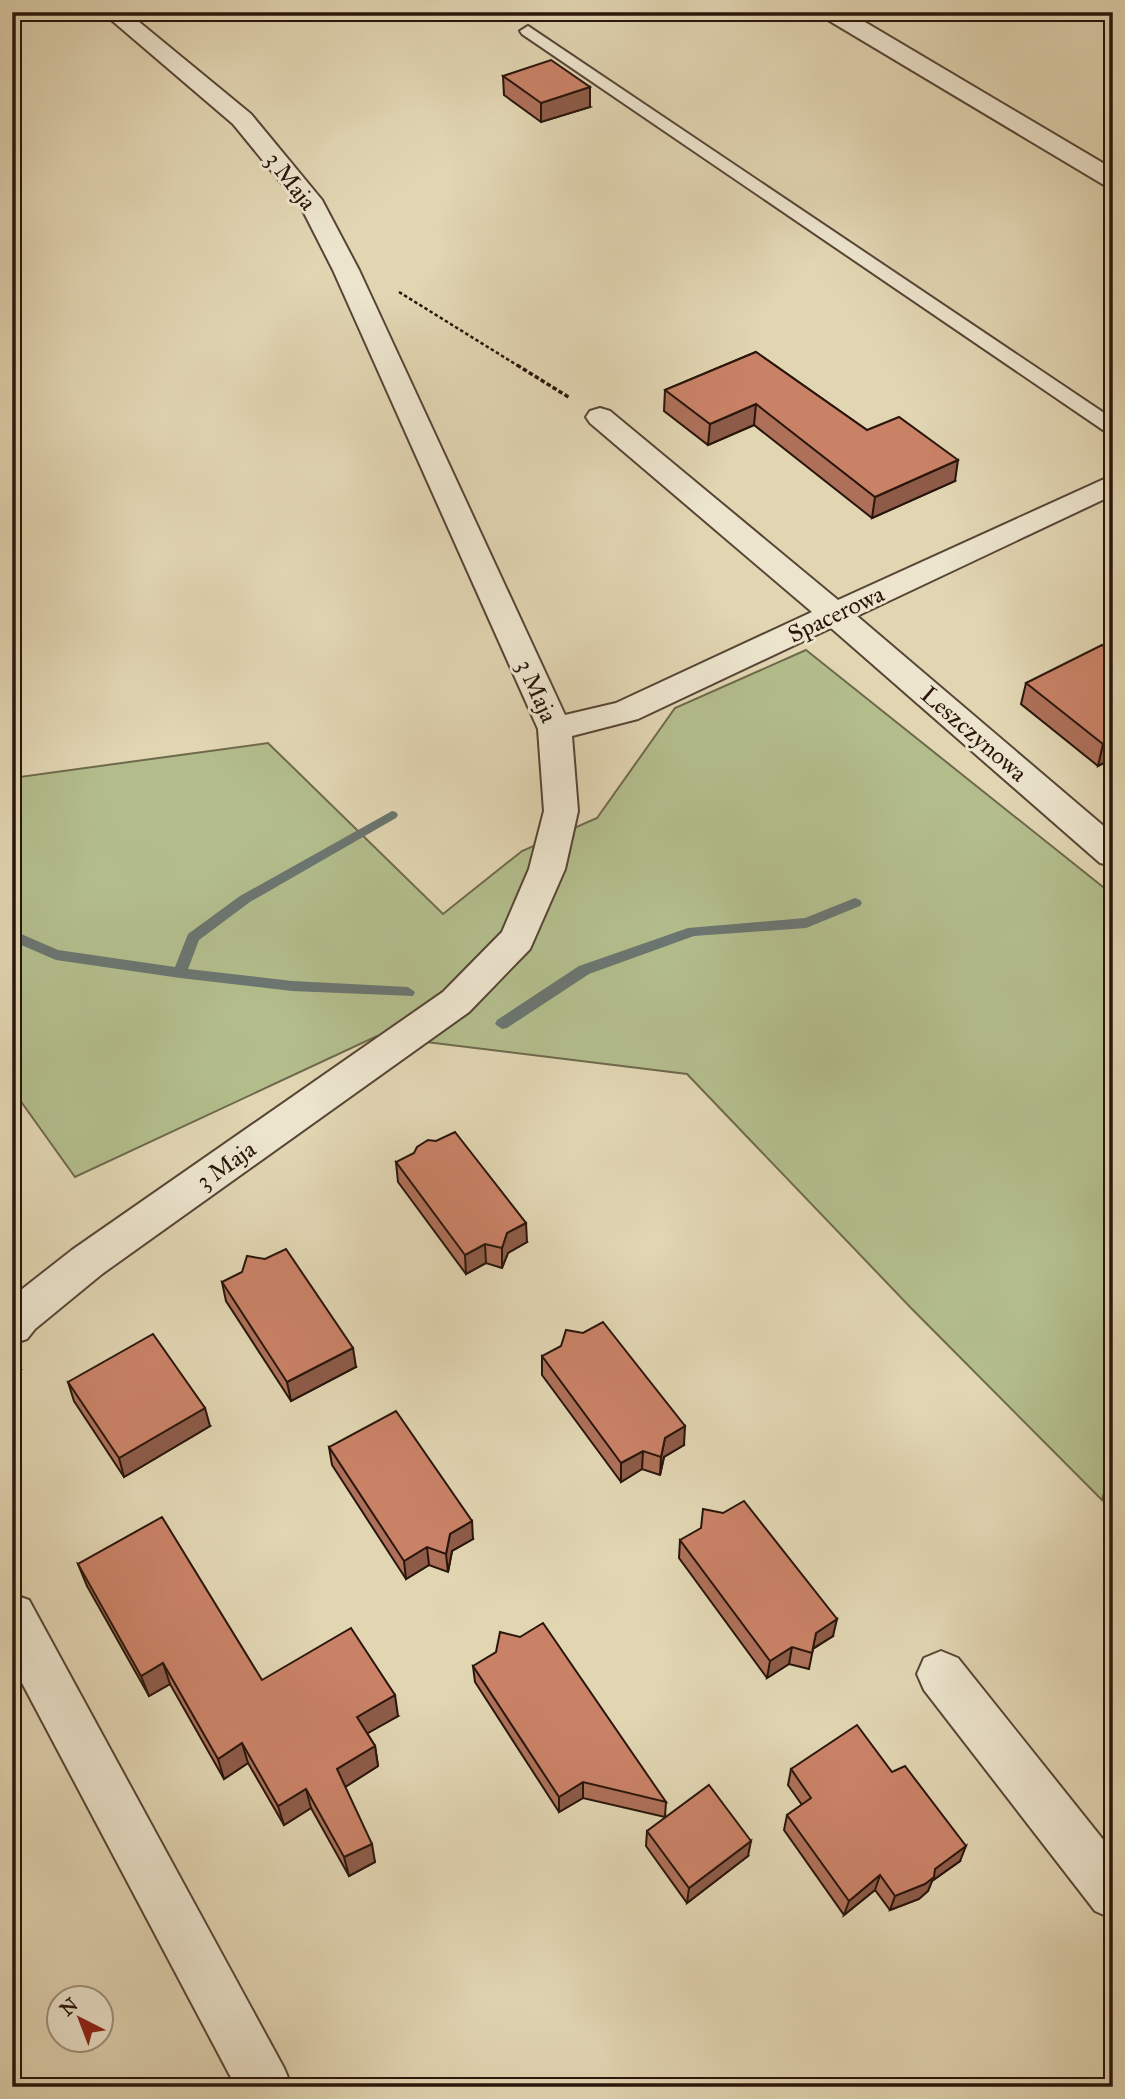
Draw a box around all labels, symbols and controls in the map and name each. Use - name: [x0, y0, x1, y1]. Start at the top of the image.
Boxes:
- street label: 3 Maja: [259, 146, 324, 217]
- street label: Spacerowa: [783, 578, 890, 649]
- street label: 3 Maja: [510, 655, 564, 728]
- street label: Leszczynowa: [915, 680, 1034, 789]
- street label: 3 Maja: [191, 1133, 262, 1196]
- north arrow: [46, 1983, 116, 2054]
- text: N: [55, 1993, 83, 2021]

